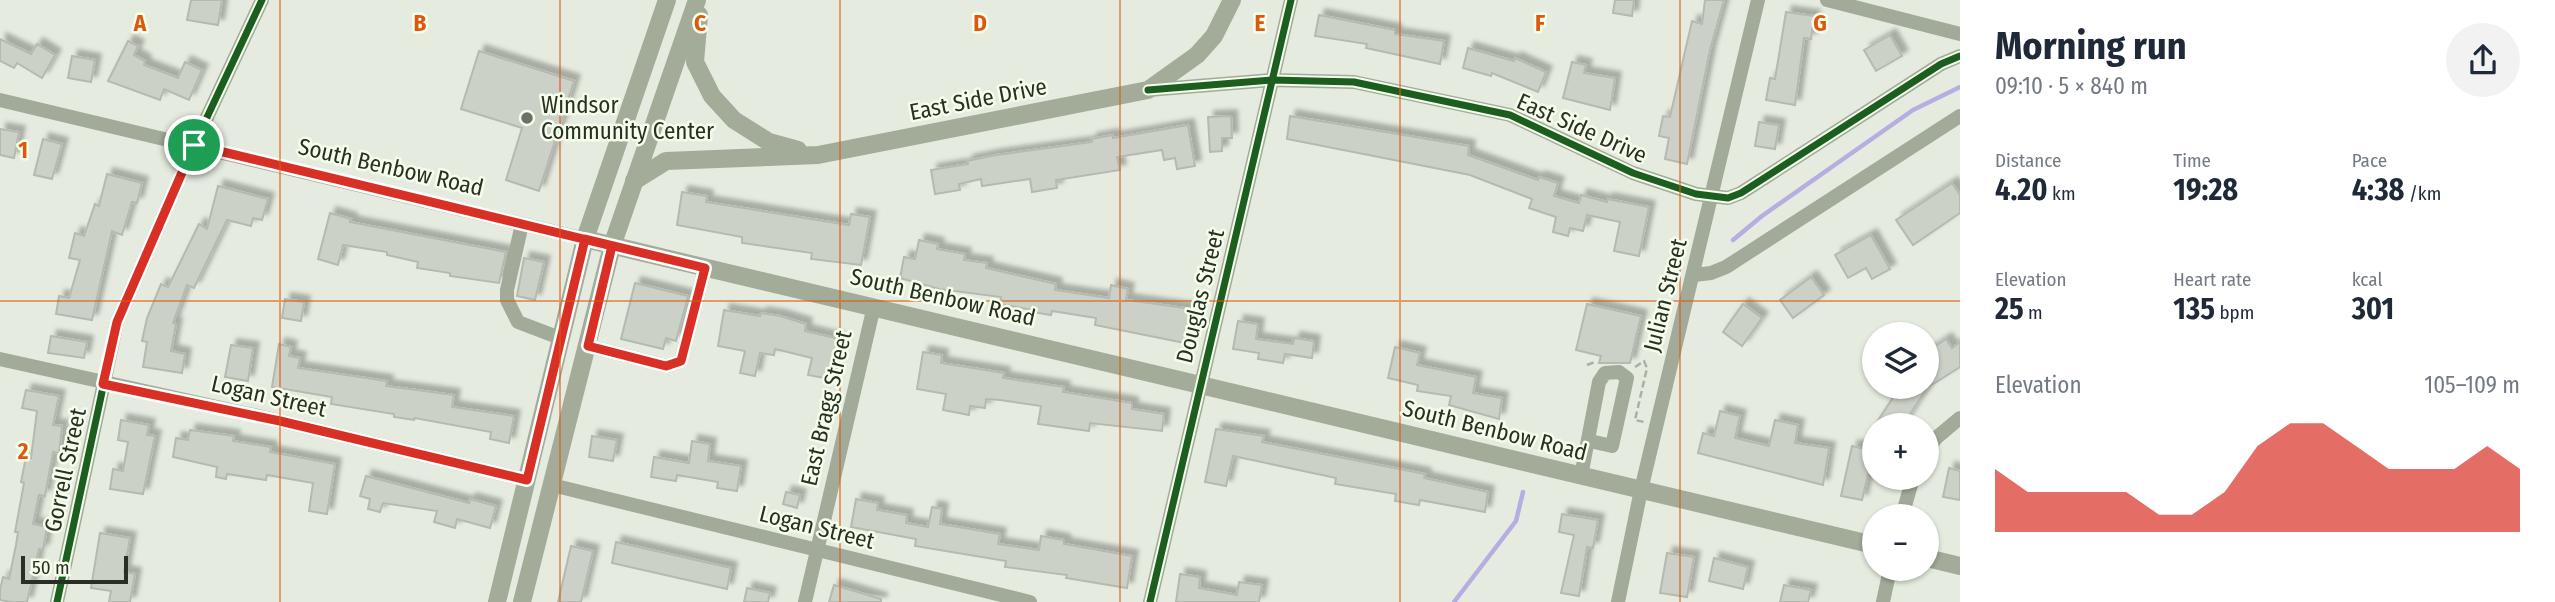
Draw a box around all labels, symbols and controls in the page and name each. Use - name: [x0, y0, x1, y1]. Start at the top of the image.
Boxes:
- text: A: [133, 9, 147, 37]
- text: B: [414, 9, 427, 37]
- text: C: [694, 9, 706, 37]
- text: D: [973, 9, 987, 37]
- text: E: [1255, 9, 1266, 37]
- text: F: [1535, 9, 1545, 37]
- text: G: [1813, 9, 1827, 37]
- text: Morning run: [1995, 23, 2187, 69]
- button: share: [2446, 23, 2520, 97]
- street label: East Side Drive: [907, 72, 1049, 126]
- text: 09:10 · 5 × 840 m: [1995, 72, 2148, 100]
- street label: East Side Drive: [1513, 87, 1651, 169]
- place label: Windsor Community Center: [541, 91, 714, 145]
- marker: Windsor Community Center: [519, 110, 535, 126]
- pin: [164, 115, 224, 175]
- icon: arrive: [175, 126, 213, 164]
- street label: South Benbow Road: [296, 132, 486, 202]
- text: 1: [18, 136, 28, 164]
- text: Distance: [1995, 149, 2062, 172]
- text: Time: [2173, 149, 2211, 172]
- text: Pace: [2352, 149, 2387, 172]
- text: 4.20: [1995, 172, 2048, 208]
- text: 19:28: [2173, 172, 2238, 208]
- text: 4:38: [2352, 172, 2404, 208]
- text: km: [2048, 182, 2076, 205]
- text: /km: [2404, 182, 2441, 205]
- street label: Douglas Street: [1170, 226, 1230, 366]
- street label: Julian Street: [1637, 235, 1693, 354]
- street label: South Benbow Road: [848, 262, 1038, 332]
- text: Elevation: [1995, 268, 2067, 291]
- text: Heart rate: [2173, 268, 2251, 291]
- text: kcal: [2352, 268, 2382, 291]
- text: 25: [1995, 291, 2024, 327]
- text: 135: [2173, 291, 2215, 327]
- text: 301: [2352, 291, 2394, 327]
- text: m: [2024, 301, 2043, 324]
- text: bpm: [2215, 301, 2254, 324]
- map controls: [1862, 322, 1939, 581]
- button: layers: [1862, 322, 1939, 399]
- street label: East Bragg Street: [794, 327, 858, 489]
- street label: Logan Street: [209, 369, 330, 423]
- text: Elevation: [1995, 371, 2082, 399]
- text: 105–109 m: [2424, 371, 2520, 399]
- street label: South Benbow Road: [1400, 394, 1590, 466]
- street label: Gorrell Street: [38, 405, 92, 535]
- button: +: [1862, 413, 1939, 490]
- text: 2: [17, 437, 29, 465]
- street label: Logan Street: [757, 499, 878, 555]
- button: −: [1862, 504, 1939, 581]
- scale bar: [21, 553, 128, 585]
- text: 50 m: [32, 556, 70, 579]

